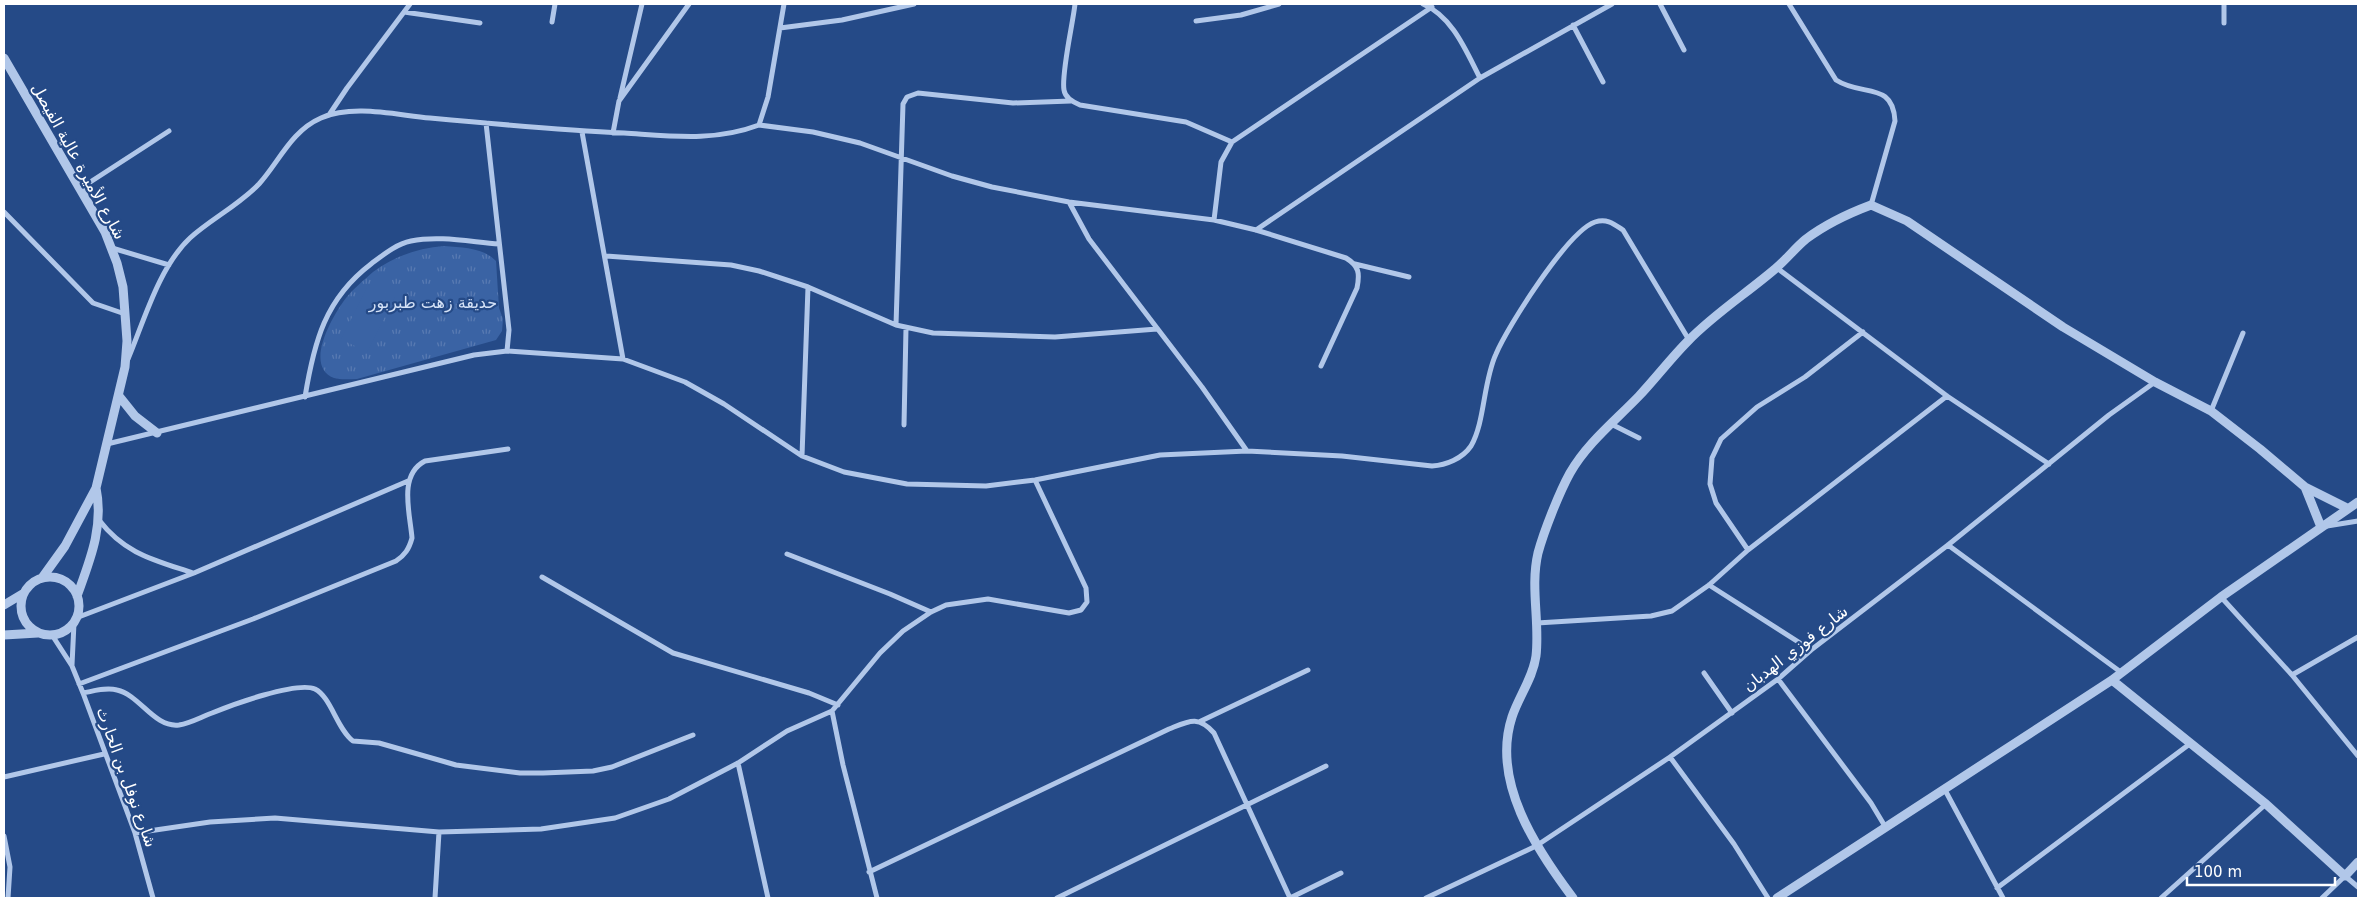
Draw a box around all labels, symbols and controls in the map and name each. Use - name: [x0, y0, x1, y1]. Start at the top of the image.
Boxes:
- street label: شارع الأميرة عالية الفيصل: [27, 79, 130, 243]
- park label: حديقة زهت طبربور: [368, 293, 497, 313]
- street label: شارع فوزي الهدبان: [1739, 601, 1852, 696]
- street label: شارع نوفل بن الحارث: [91, 705, 161, 850]
- scale bar: [2187, 854, 2334, 886]
- text: 100 m: [2194, 863, 2242, 881]

